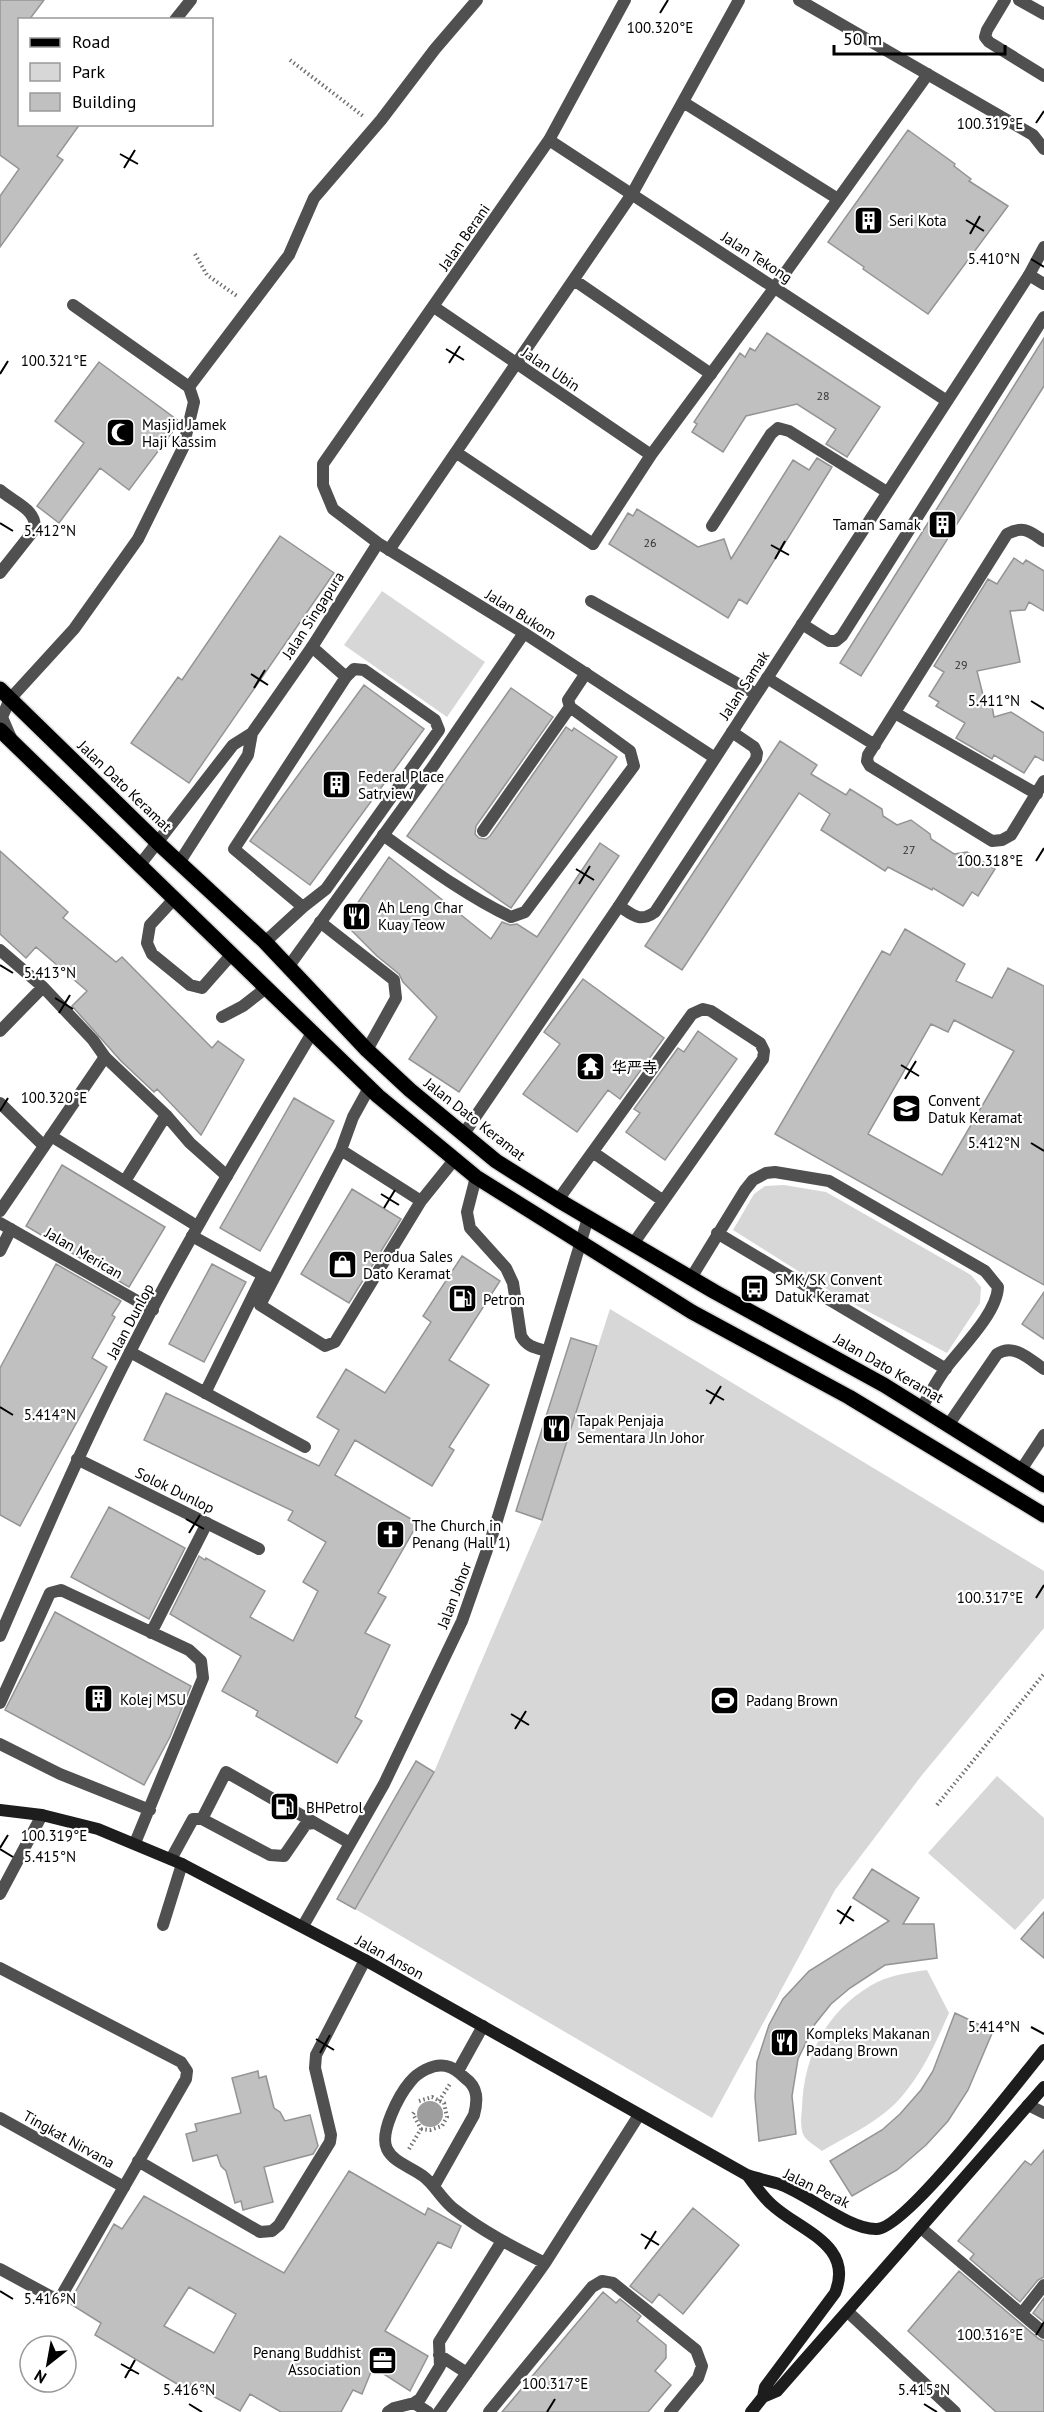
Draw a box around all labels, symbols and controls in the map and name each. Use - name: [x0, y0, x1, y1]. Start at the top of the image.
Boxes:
- legend: [18, 18, 213, 126]
- text: 100.320°E: [627, 18, 693, 37]
- scale bar: [834, 18, 1005, 56]
- text: 50 m: [843, 27, 882, 50]
- text: Road: [72, 30, 110, 53]
- text: Park: [72, 60, 105, 83]
- text: Building: [72, 90, 136, 113]
- text: 100.319°E: [957, 114, 1023, 133]
- street label: Jalan Berani: [434, 200, 494, 275]
- building icon: Seri Kota: [852, 204, 884, 236]
- place label: Seri Kota: [889, 211, 947, 230]
- street label: Jalan Tekong: [717, 227, 796, 287]
- text: 5.410°N: [968, 249, 1020, 268]
- street label: Jalan Ubin: [518, 342, 584, 395]
- text: 100.321°E: [21, 351, 87, 370]
- house number: 28: [816, 388, 830, 403]
- place label: Masjid Jamek Haji Kassim: [142, 415, 227, 451]
- mosque icon: Masjid Jamek Haji Kassim: [105, 417, 137, 449]
- building icon: Taman Samak: [926, 508, 958, 540]
- place label: Taman Samak: [833, 515, 922, 534]
- text: 5.412°N: [24, 521, 76, 540]
- house number: 26: [643, 535, 657, 550]
- street label: Jalan Singapura: [277, 568, 348, 663]
- street label: Jalan Bukom: [481, 584, 560, 643]
- street label: Jalan Samak: [714, 646, 774, 724]
- house number: 29: [954, 657, 968, 672]
- text: 5.411°N: [968, 691, 1020, 710]
- street label: Jalan Dato Keramat: [73, 736, 176, 836]
- place label: Federal Place Satrview: [358, 767, 444, 803]
- building icon: Federal Place Satrview: [321, 769, 353, 801]
- house number: 27: [902, 842, 916, 857]
- text: 100.318°E: [957, 851, 1023, 870]
- place label: Ah Leng Char Kuay Teow: [378, 898, 463, 934]
- restaurant icon: Ah Leng Char Kuay Teow: [341, 900, 373, 932]
- text: 5.413°N: [24, 963, 76, 982]
- temple icon: 华严寺: [575, 1051, 607, 1083]
- place label: 华严寺: [612, 1058, 657, 1077]
- street label: Jalan Dato Keramat: [420, 1073, 529, 1164]
- text: 100.320°E: [21, 1088, 87, 1107]
- place label: Convent Datuk Keramat: [928, 1091, 1022, 1127]
- school or university icon: Convent Datuk Keramat: [891, 1093, 923, 1125]
- text: 5.412°N: [968, 1133, 1020, 1152]
- street label: Jalan Merican: [41, 1223, 126, 1283]
- place label: Perodua Sales Dato Keramat: [363, 1247, 453, 1283]
- shop icon: Perodua Sales Dato Keramat: [326, 1249, 358, 1281]
- place label: SMK/SK Convent Datuk Keramat: [775, 1270, 882, 1306]
- bus stop icon: SMK/SK Convent Datuk Keramat: [738, 1272, 770, 1304]
- street label: Jalan Dunlop: [102, 1280, 158, 1363]
- fuel station icon: Petron: [446, 1283, 478, 1315]
- place label: Petron: [483, 1290, 525, 1309]
- street label: Jalan Dato Keramat: [830, 1328, 947, 1407]
- text: 5.414°N: [24, 1405, 76, 1424]
- place label: Tapak Penjaja Sementara Jln Johor: [577, 1411, 704, 1447]
- restaurant icon: Tapak Penjaja Sementara Jln Johor: [540, 1413, 572, 1445]
- street label: Solok Dunlop: [132, 1463, 218, 1517]
- place label: The Church in Penang (Hall 1): [412, 1516, 510, 1552]
- church icon: The Church in Penang (Hall 1): [375, 1518, 407, 1550]
- street label: Jalan Johor: [432, 1559, 475, 1632]
- text: 100.317°E: [957, 1588, 1023, 1607]
- building icon: Kolej MSU: [83, 1683, 115, 1715]
- sports icon: Padang Brown: [709, 1684, 741, 1716]
- place label: Kolej MSU: [120, 1690, 186, 1709]
- place label: Padang Brown: [746, 1691, 838, 1710]
- fuel station icon: BHPetrol: [269, 1791, 301, 1823]
- place label: BHPetrol: [306, 1798, 364, 1817]
- text: 100.319°E: [21, 1826, 87, 1845]
- text: 5.415°N: [24, 1847, 76, 1866]
- street label: Jalan Anson: [352, 1930, 427, 1983]
- text: 5.414°N: [968, 2017, 1020, 2036]
- place label: Kompleks Makanan Padang Brown: [806, 2024, 930, 2060]
- restaurant icon: Kompleks Makanan Padang Brown: [769, 2026, 801, 2058]
- street label: Tingkat Nirvana: [20, 2106, 118, 2172]
- street label: Jalan Perak: [780, 2163, 854, 2212]
- text: 5.416°N: [24, 2289, 76, 2308]
- text: 100.316°E: [957, 2325, 1023, 2344]
- north arrow: [18, 2334, 78, 2394]
- place label: Penang Buddhist Association: [253, 2343, 361, 2379]
- office icon: Penang Buddhist Association: [366, 2345, 398, 2377]
- text: N: [31, 2366, 50, 2388]
- text: 100.317°E: [522, 2374, 588, 2393]
- text: 5.416°N: [163, 2380, 215, 2399]
- text: 5.415°N: [898, 2380, 950, 2399]

